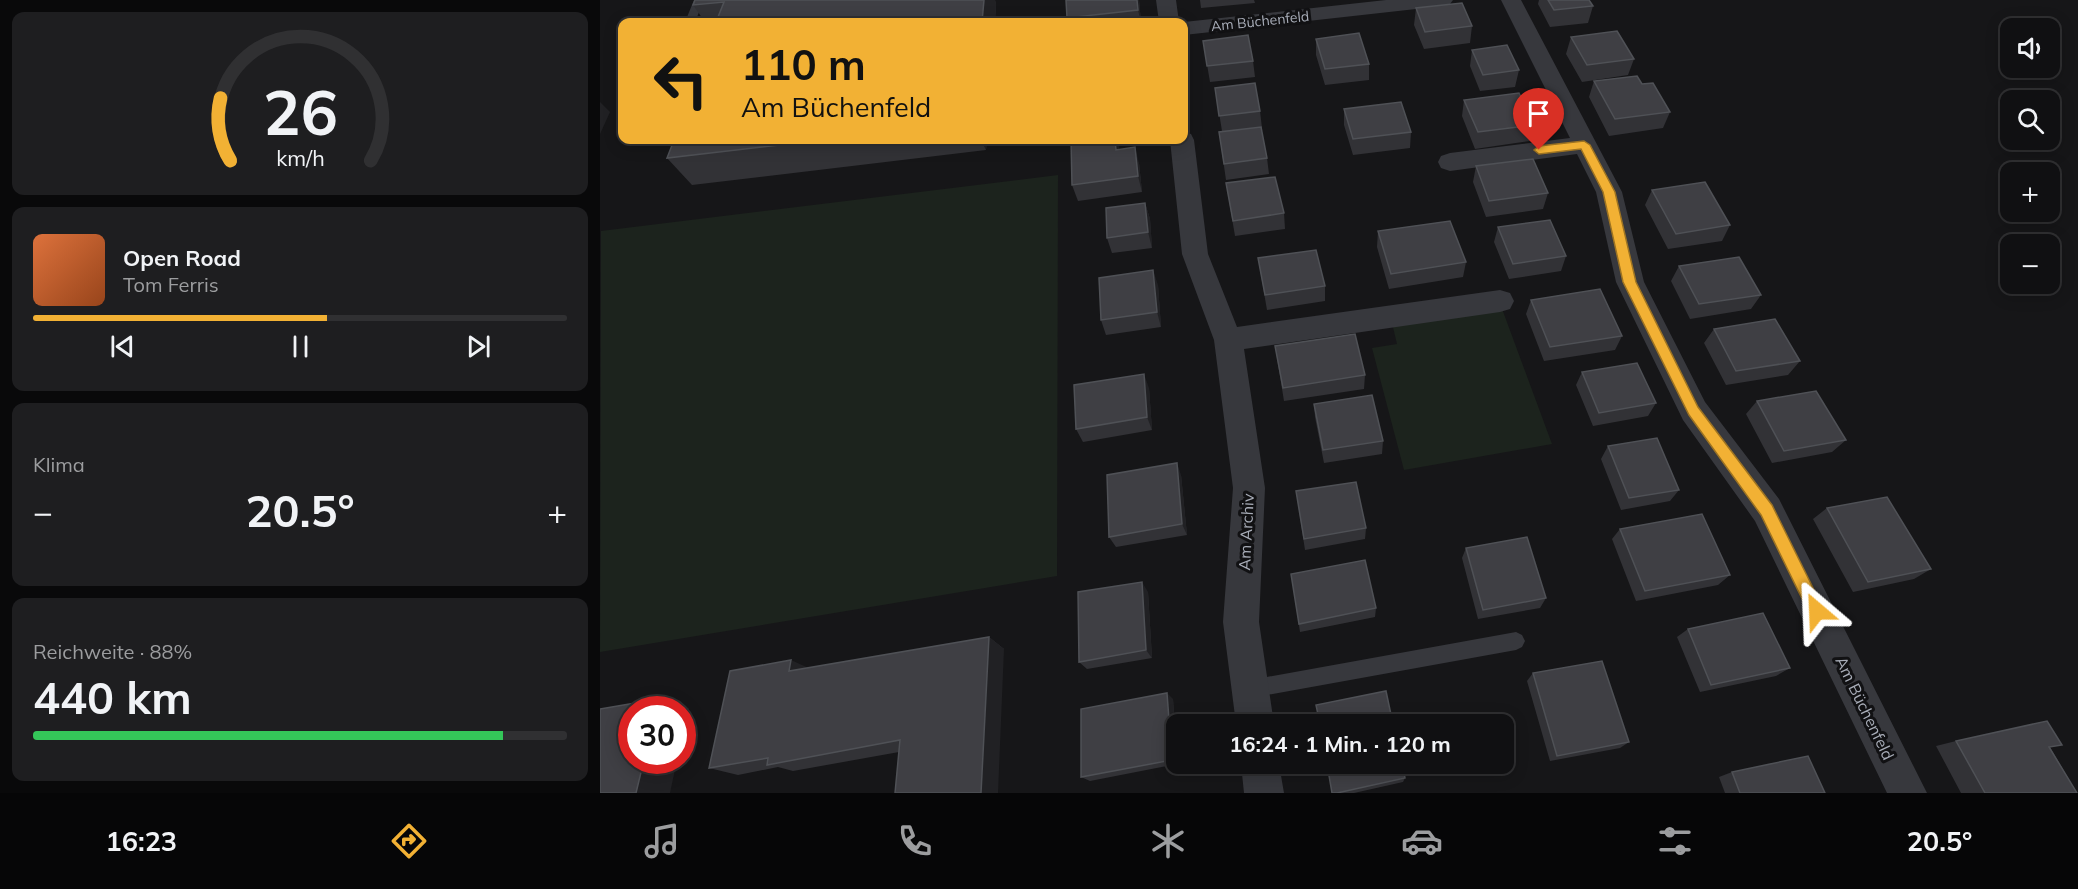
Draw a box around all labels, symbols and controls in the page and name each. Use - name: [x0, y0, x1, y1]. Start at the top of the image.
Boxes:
- street label: Am Büchenfeld: [1210, 7, 1310, 35]
- map controls: [2000, 18, 2060, 294]
- button: sound: [2000, 18, 2060, 78]
- text: 110 m: [741, 38, 866, 91]
- icon: left: [642, 42, 720, 120]
- text: 26: [263, 72, 337, 151]
- pin: [1513, 88, 1564, 150]
- text: Am Büchenfeld: [741, 90, 931, 124]
- button: search: [2000, 90, 2060, 150]
- icon: arrive: [1522, 97, 1555, 130]
- text: km/h: [276, 144, 324, 171]
- button: +: [2000, 162, 2060, 222]
- button: −: [2000, 234, 2060, 294]
- text: Open Road: [123, 244, 241, 272]
- text: Tom Ferris: [123, 272, 219, 297]
- icon: previous: [106, 330, 139, 363]
- icon: pause: [284, 330, 317, 363]
- icon: next: [462, 330, 495, 363]
- text: Klima: [33, 452, 85, 477]
- text: 20.5°: [245, 482, 355, 538]
- text: −: [33, 491, 53, 532]
- text: +: [547, 491, 567, 532]
- street label: Am Archiv: [1234, 493, 1258, 571]
- position arrow: [1785, 579, 1849, 643]
- text: Reichweite · 88%: [33, 639, 192, 664]
- street label: Am Büchenfeld: [1831, 653, 1899, 763]
- text: 440 km: [33, 669, 192, 725]
- speed limit sign: 30: [618, 696, 696, 774]
- text: 16:24 · 1 Min. · 120 m: [1229, 730, 1451, 758]
- icon: directions: [388, 820, 430, 862]
- icon: music: [641, 820, 683, 862]
- icon: phone: [894, 820, 936, 862]
- icon: climate: [1147, 820, 1189, 862]
- icon: car: [1401, 820, 1443, 862]
- icon: filters: [1654, 820, 1696, 862]
- text: 16:23: [106, 824, 177, 858]
- text: 20.5°: [1907, 824, 1972, 858]

